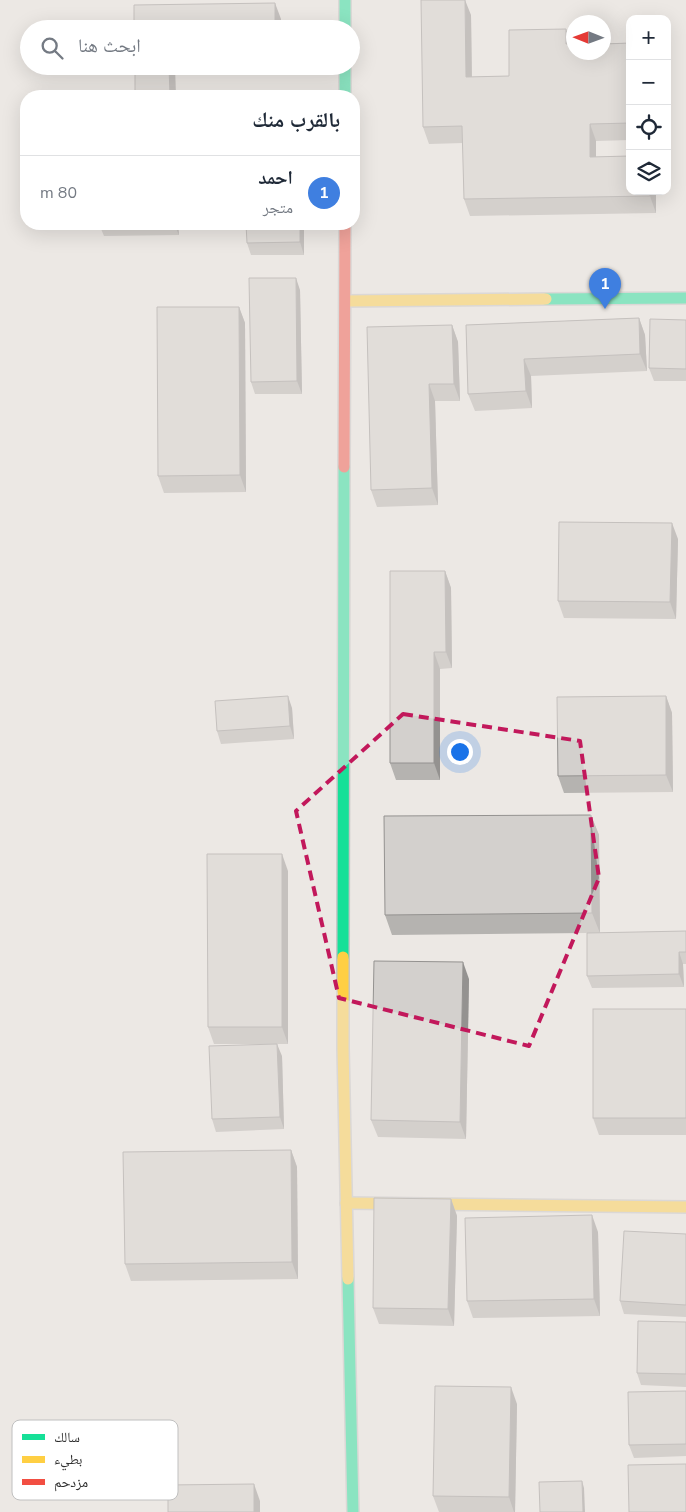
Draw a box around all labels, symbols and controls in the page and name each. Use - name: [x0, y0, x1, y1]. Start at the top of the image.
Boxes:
- north arrow: [566, 15, 611, 60]
- map controls: [626, 15, 671, 195]
- button: +: [626, 15, 671, 60]
- search box: [20, 20, 360, 75]
- text: ابحث هنا: [78, 33, 141, 59]
- icon: search: [38, 34, 66, 62]
- button: −: [626, 60, 671, 105]
- button: locate: [626, 105, 671, 150]
- text: بالقرب منك: [252, 106, 340, 134]
- button: layers: [626, 150, 671, 195]
- text: احمد: [258, 165, 293, 191]
- text: 80 m: [40, 182, 77, 204]
- text: 1: [319, 182, 329, 204]
- text: متجر: [263, 197, 293, 219]
- pin: 1: [589, 268, 621, 309]
- your location: [447, 739, 473, 765]
- legend: [12, 1420, 178, 1500]
- text: سالك: [54, 1428, 80, 1447]
- text: بطيء: [54, 1450, 83, 1471]
- text: مزدحم: [54, 1473, 88, 1492]

